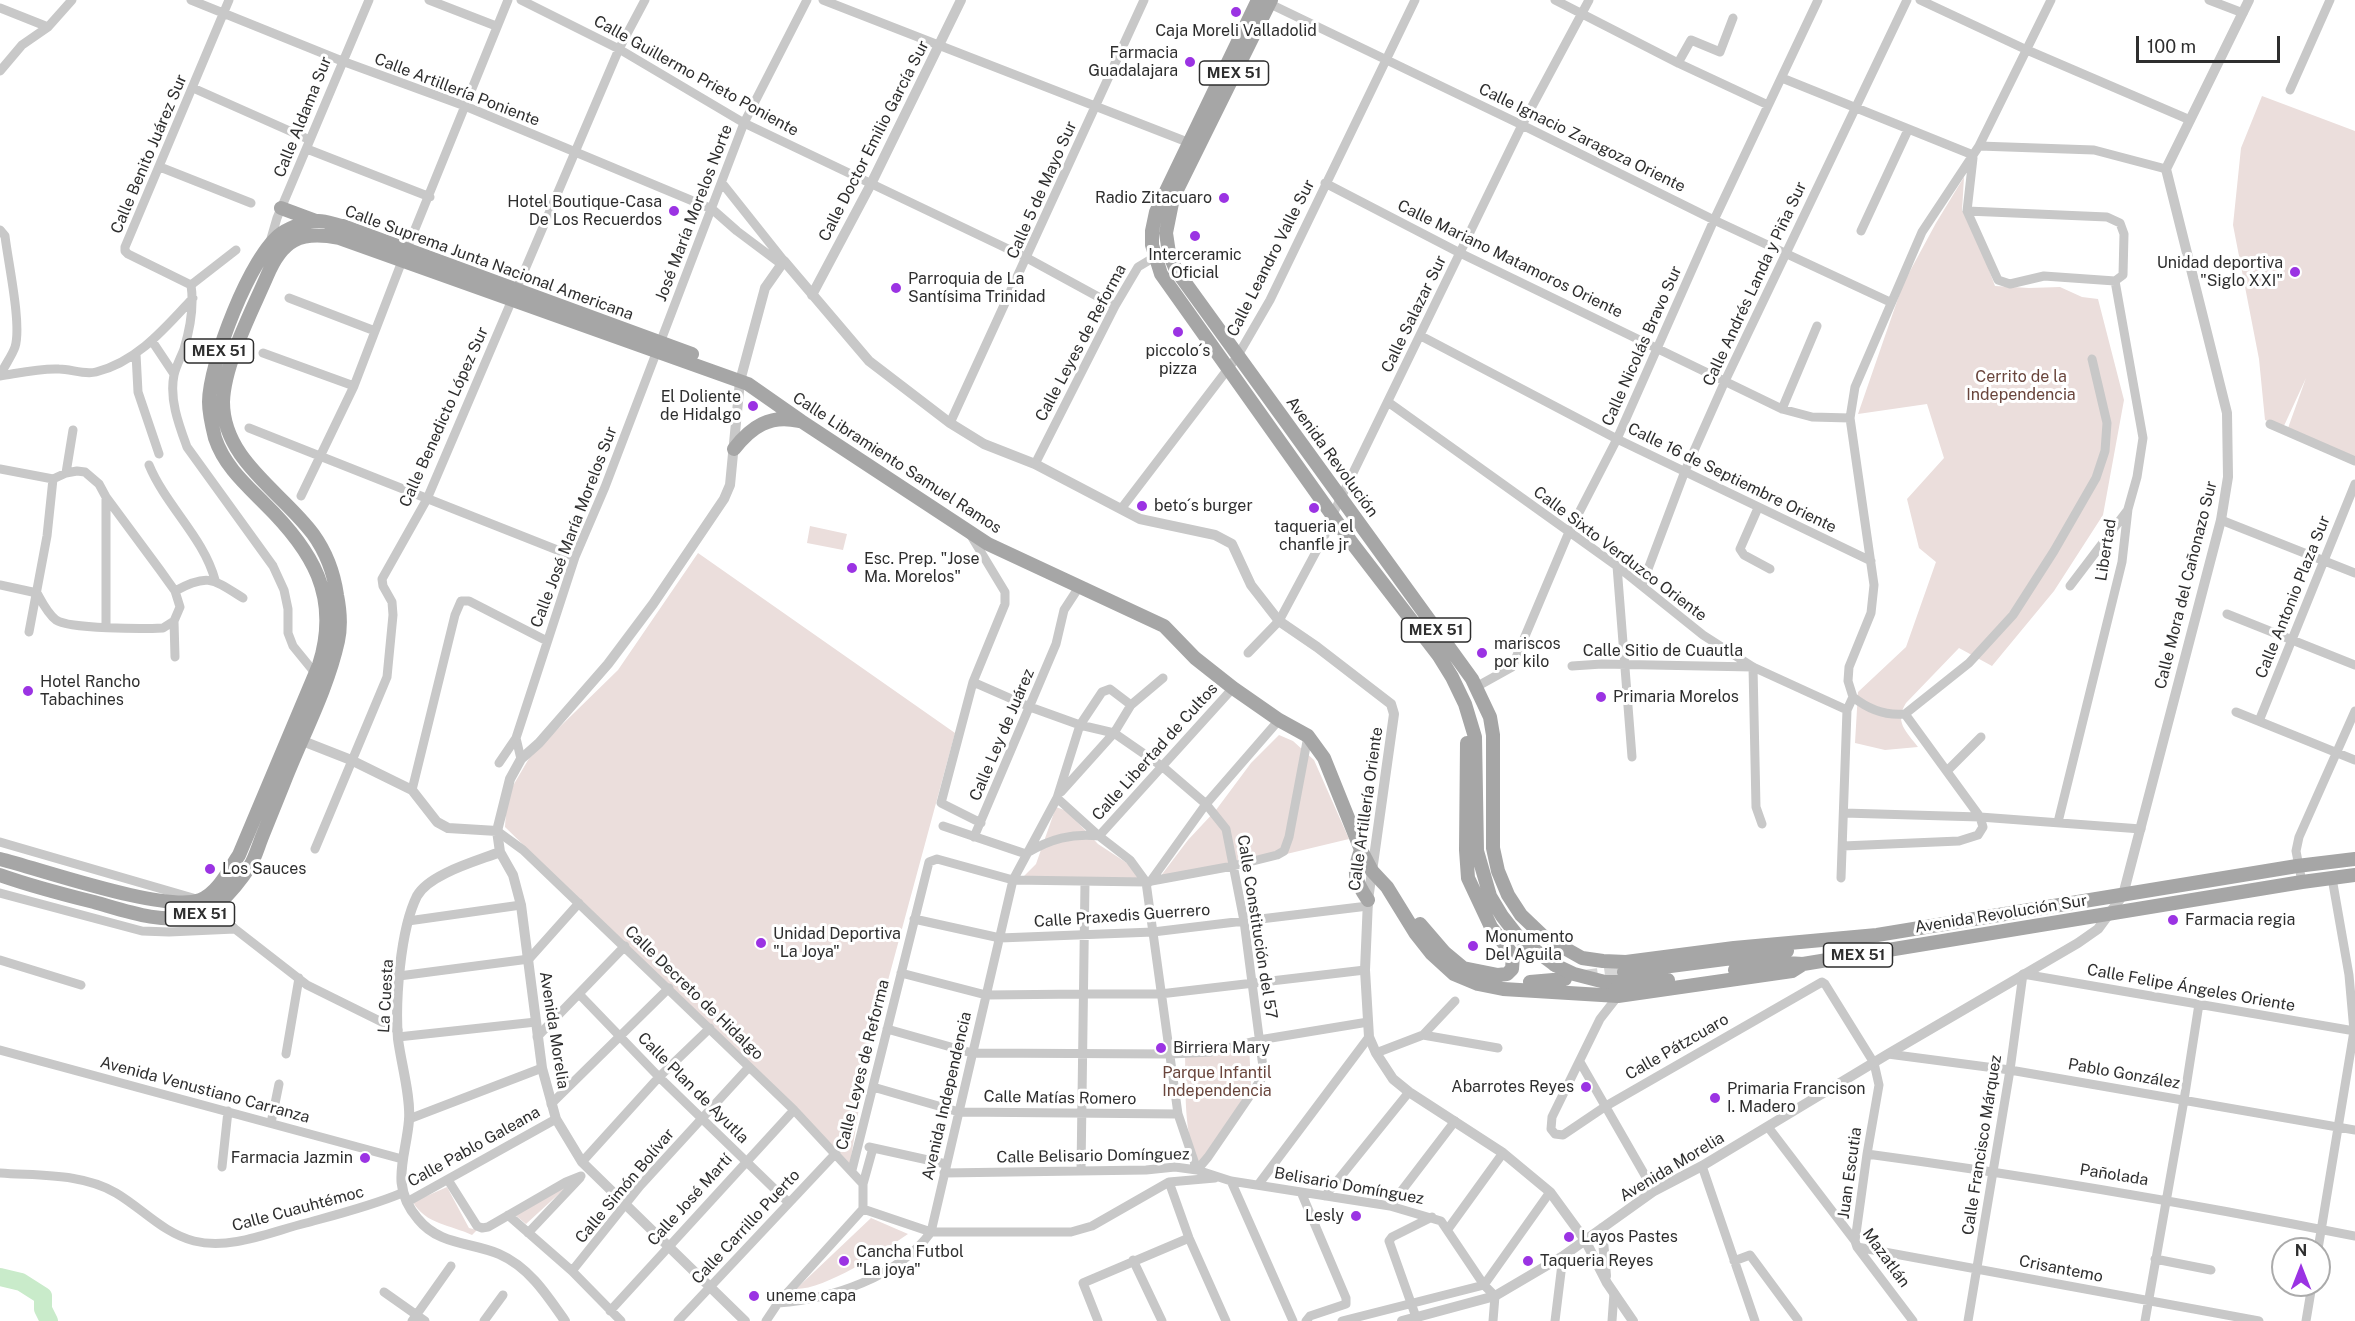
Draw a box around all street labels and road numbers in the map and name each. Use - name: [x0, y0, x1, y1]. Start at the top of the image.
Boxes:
- street label: Calle Guillermo Prieto Poniente: [590, 12, 802, 140]
- street label: Calle Doctor Emilio García Sur: [815, 37, 933, 245]
- street label: Calle Artillería Poniente: [372, 50, 542, 130]
- street label: Calle Aldama Sur: [270, 54, 336, 180]
- road number: MEX 51: [1200, 61, 1268, 85]
- street label: Calle Benito Juárez Sur: [107, 72, 191, 236]
- street label: Calle Ignacio Zaragoza Oriente: [1476, 79, 1688, 197]
- street label: Calle 5 de Mayo Sur: [1003, 118, 1081, 262]
- street label: José María Morelos Norte: [651, 122, 737, 304]
- street label: Calle Leandro Valle Sur: [1223, 176, 1319, 340]
- street label: Calle Andrés Landa y Piña Sur: [1699, 179, 1811, 389]
- street label: Calle Mariano Matamoros Oriente: [1394, 196, 1626, 322]
- street label: Calle Suprema Junta Nacional Americana: [342, 202, 636, 324]
- street label: Calle Salazar Sur: [1377, 252, 1451, 376]
- street label: Calle Leyes de Reforma: [1031, 261, 1131, 425]
- street label: Calle Nicolás Bravo Sur: [1598, 263, 1686, 429]
- street label: Calle Benedicto López Sur: [396, 324, 492, 510]
- road number: MEX 51: [184, 339, 254, 363]
- street label: Calle Libramiento Samuel Ramos: [789, 388, 1005, 538]
- street label: Avenida Revolución: [1282, 393, 1382, 521]
- street label: Calle 16 de Septiembre Oriente: [1624, 419, 1840, 537]
- street label: Calle José María Morelos Sur: [527, 424, 621, 630]
- street label: Calle Mora del Cañonazo Sur: [2151, 479, 2221, 691]
- street label: Calle Sixto Verduzco Oriente: [1529, 482, 1711, 626]
- street label: Calle Antonio Plaza Sur: [2252, 513, 2334, 681]
- street label: Libertad: [2092, 518, 2120, 582]
- road number: MEX 51: [1402, 618, 1470, 642]
- street label: Calle Sitio de Cuautla: [1583, 641, 1743, 661]
- street label: Calle Ley de Juárez: [965, 666, 1039, 804]
- street label: Calle Libertad de Cultos: [1088, 679, 1222, 825]
- street label: Calle Artillería Oriente: [1345, 726, 1387, 892]
- street label: Calle Constitución del 57: [1233, 833, 1281, 1021]
- street label: Avenida Revolución Sur: [1913, 891, 2089, 937]
- street label: Calle Praxedis Guerrero: [1033, 900, 1211, 932]
- road number: MEX 51: [166, 902, 234, 926]
- street label: Calle Decreto de Hidalgo: [621, 922, 767, 1064]
- road number: MEX 51: [1824, 943, 1892, 967]
- street label: La Cuesta: [374, 959, 398, 1033]
- street label: Calle Felipe Ángeles Oriente: [2085, 960, 2297, 1016]
- street label: Avenida Morelia: [535, 970, 573, 1090]
- street label: Calle Leyes de Reforma: [833, 978, 893, 1152]
- street label: Avenida Independencia: [918, 1010, 976, 1182]
- street label: Calle Pátzcuaro: [1622, 1010, 1732, 1084]
- street label: Calle Plan de Ayutla: [633, 1028, 753, 1148]
- street label: Avenida Venustiano Carranza: [98, 1053, 312, 1127]
- street label: Calle Francisco Márquez: [1958, 1054, 2006, 1236]
- street label: Pablo González: [2066, 1055, 2182, 1093]
- street label: Calle Matías Romero: [983, 1087, 1137, 1109]
- street label: Calle Pablo Galeana: [404, 1103, 544, 1191]
- street label: Calle Simón Bolívar: [571, 1125, 679, 1247]
- street label: Juan Escutia: [1834, 1126, 1866, 1220]
- street label: Avenida Morelia: [1616, 1128, 1728, 1206]
- street label: Calle Belisario Domínguez: [996, 1145, 1190, 1167]
- street label: Calle José Martí: [644, 1150, 736, 1250]
- street label: Pañolada: [2078, 1160, 2150, 1190]
- street label: Belisario Domínguez: [1273, 1163, 1425, 1209]
- street label: Calle Carrillo Puerto: [688, 1166, 804, 1288]
- street label: Calle Cuauhtémoc: [230, 1182, 366, 1236]
- street label: Mazatlán: [1858, 1225, 1914, 1291]
- street label: Crisantemo: [2017, 1251, 2105, 1287]

